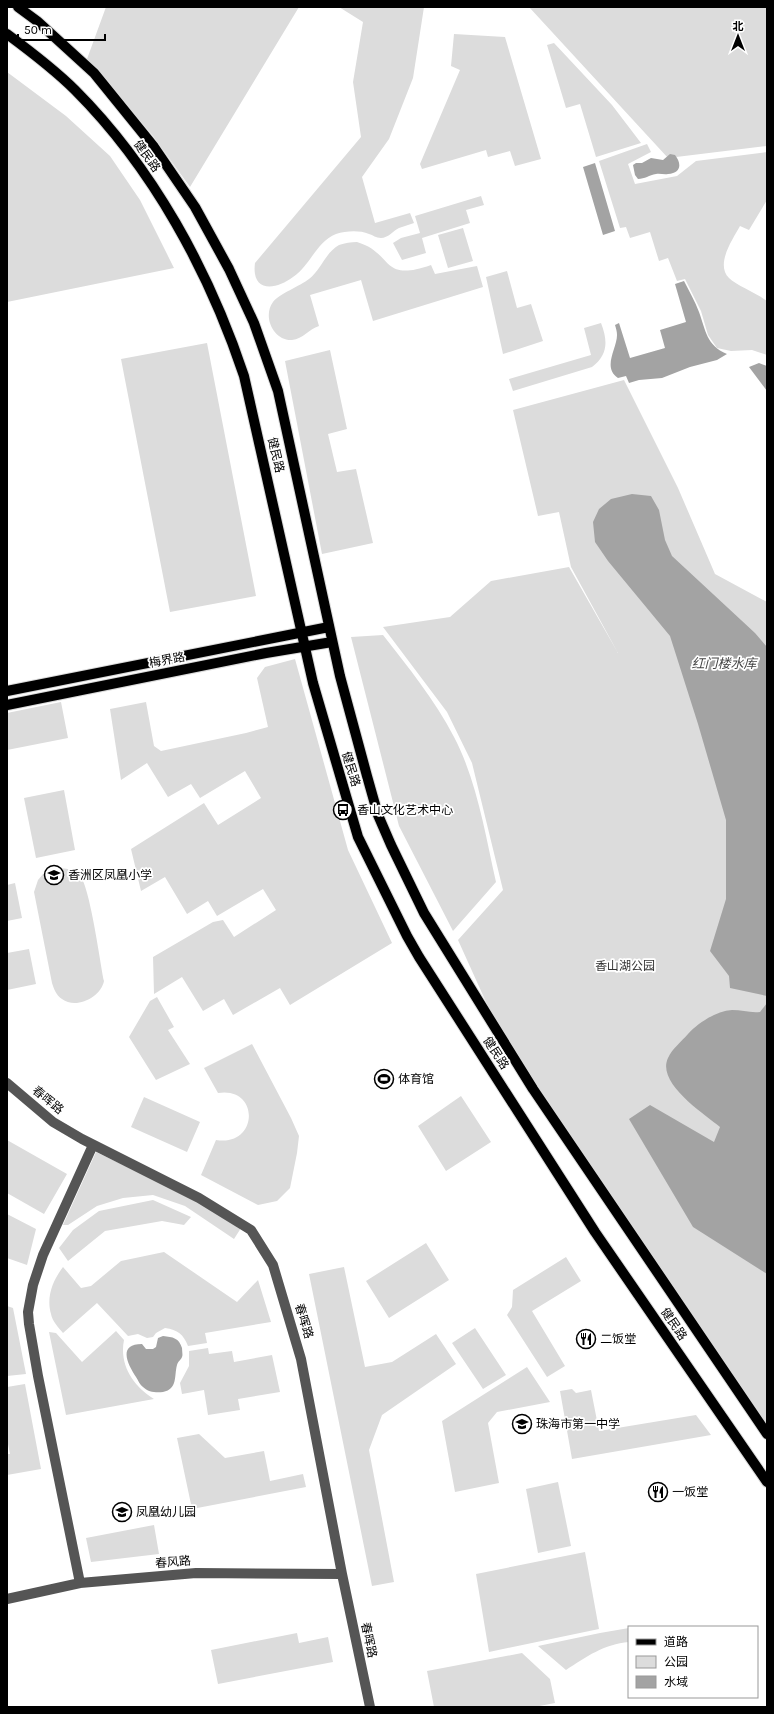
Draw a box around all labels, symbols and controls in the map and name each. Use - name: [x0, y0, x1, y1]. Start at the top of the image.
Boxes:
- scale bar: [18, 16, 105, 42]
- north arrow: [718, 16, 758, 56]
- text: 北: [733, 20, 744, 33]
- text: 50 m: [24, 23, 52, 37]
- street label: 健民路: [131, 137, 163, 175]
- street label: 健民路: [265, 436, 287, 474]
- street label: 梅界路: [148, 650, 186, 670]
- water label: 红门楼水库: [691, 656, 758, 671]
- street label: 健民路: [339, 750, 363, 788]
- bus stop icon: 香山文化艺术中心: [332, 799, 354, 821]
- place label: 香山文化艺术中心: [357, 803, 453, 817]
- school or university icon: 香洲区凤凰小学: [43, 864, 65, 886]
- place label: 香洲区凤凰小学: [68, 868, 152, 882]
- park label: 香山湖公园: [595, 959, 655, 973]
- street label: 健民路: [480, 1034, 512, 1072]
- sports icon: 体育馆: [373, 1068, 395, 1090]
- place label: 体育馆: [398, 1072, 434, 1086]
- street label: 春晖路: [30, 1083, 66, 1117]
- street label: 春晖路: [292, 1302, 316, 1340]
- street label: 健民路: [658, 1305, 690, 1343]
- restaurant icon: 二饭堂: [575, 1328, 597, 1350]
- place label: 二饭堂: [600, 1332, 636, 1346]
- school or university icon: 珠海市第一中学: [511, 1413, 533, 1435]
- place label: 珠海市第一中学: [536, 1417, 620, 1431]
- restaurant icon: 一饭堂: [647, 1481, 669, 1503]
- place label: 一饭堂: [672, 1485, 708, 1499]
- school or university icon: 凤凰幼儿园: [111, 1501, 133, 1523]
- place label: 凤凰幼儿园: [136, 1505, 196, 1519]
- street label: 春风路: [154, 1553, 192, 1571]
- street label: 春晖路: [358, 1621, 380, 1659]
- legend: [628, 1626, 758, 1698]
- text: 道路: [664, 1635, 688, 1649]
- text: 公园: [664, 1655, 688, 1669]
- text: 水域: [664, 1675, 688, 1689]

